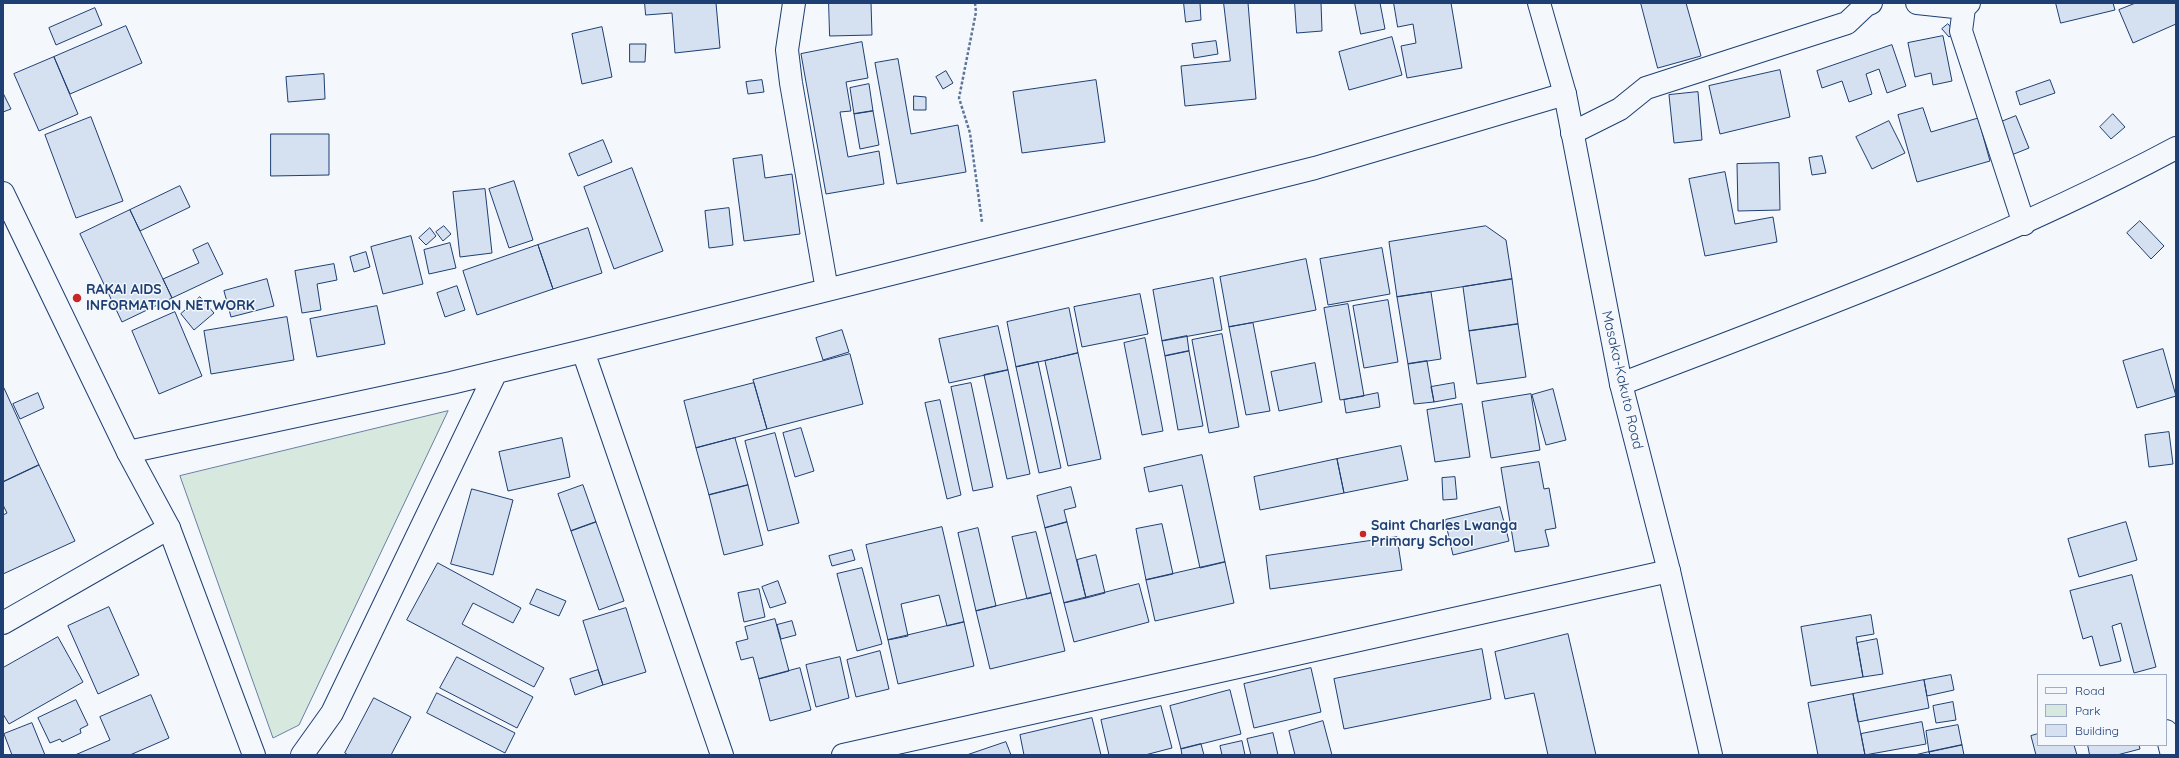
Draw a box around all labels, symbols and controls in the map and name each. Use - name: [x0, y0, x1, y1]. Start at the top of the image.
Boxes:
- place label: RAKAI AIDS INFORMATION NETWORK: [86, 282, 255, 314]
- marker: RAKAI AIDS INFORMATION NETWORK: [71, 292, 83, 304]
- street label: Masaka-Kakuto Road: [1598, 309, 1646, 451]
- place label: Saint Charles Lwanga Primary School: [1371, 518, 1517, 550]
- marker: Saint Charles Lwanga Primary School: [1358, 529, 1368, 539]
- legend: [2037, 674, 2167, 746]
- text: Road: [2075, 683, 2105, 698]
- text: Park: [2075, 703, 2100, 718]
- text: Building: [2075, 723, 2119, 738]

